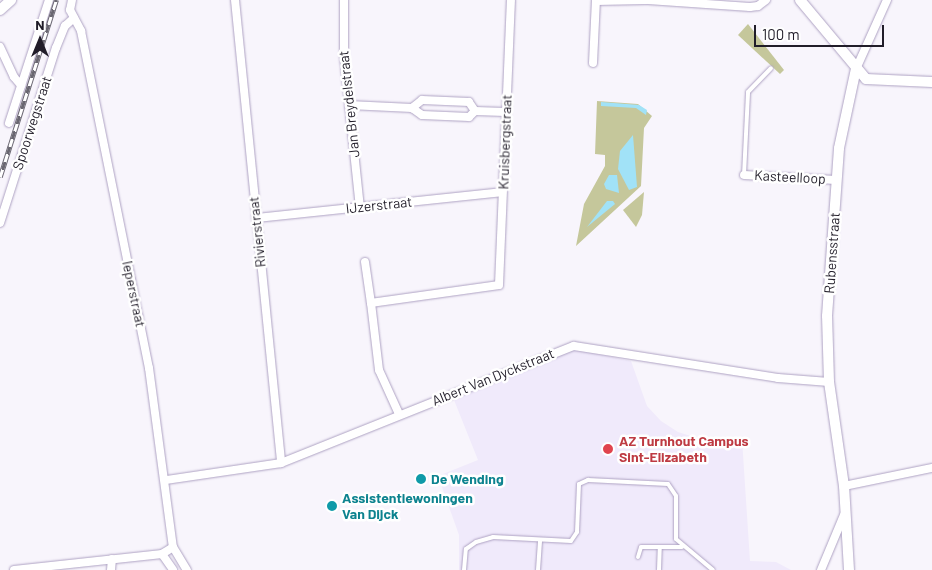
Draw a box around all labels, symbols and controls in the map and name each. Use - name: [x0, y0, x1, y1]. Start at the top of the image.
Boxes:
- north arrow: [15, 15, 65, 65]
- scale bar: [757, 15, 887, 47]
- text: N: [35, 16, 45, 33]
- text: 100 m: [762, 25, 800, 43]
- street label: Jan Breydelstraat: [335, 50, 363, 158]
- street label: Spoorwegstraat: [9, 74, 55, 172]
- street label: Kruisbergstraat: [495, 94, 515, 190]
- street label: Kasteelloop: [754, 167, 826, 187]
- street label: IJzerstraat: [345, 193, 413, 217]
- street label: Rivierstraat: [245, 196, 269, 268]
- street label: Rubensstraat: [821, 212, 843, 294]
- street label: Ieperstraat: [119, 259, 149, 329]
- street label: Albert Van Dyckstraat: [429, 345, 557, 409]
- place label: AZ Turnhout Campus Sint-Elizabeth: [619, 433, 749, 466]
- marker: AZ Turnhout Campus Sint-Elizabeth: [601, 442, 615, 456]
- place label: De Wending: [431, 471, 504, 487]
- marker: De Wending: [415, 473, 427, 485]
- place label: Assistentiewoningen Van Dijck: [342, 490, 473, 522]
- marker: Assistentiewoningen Van Dijck: [326, 500, 338, 512]

